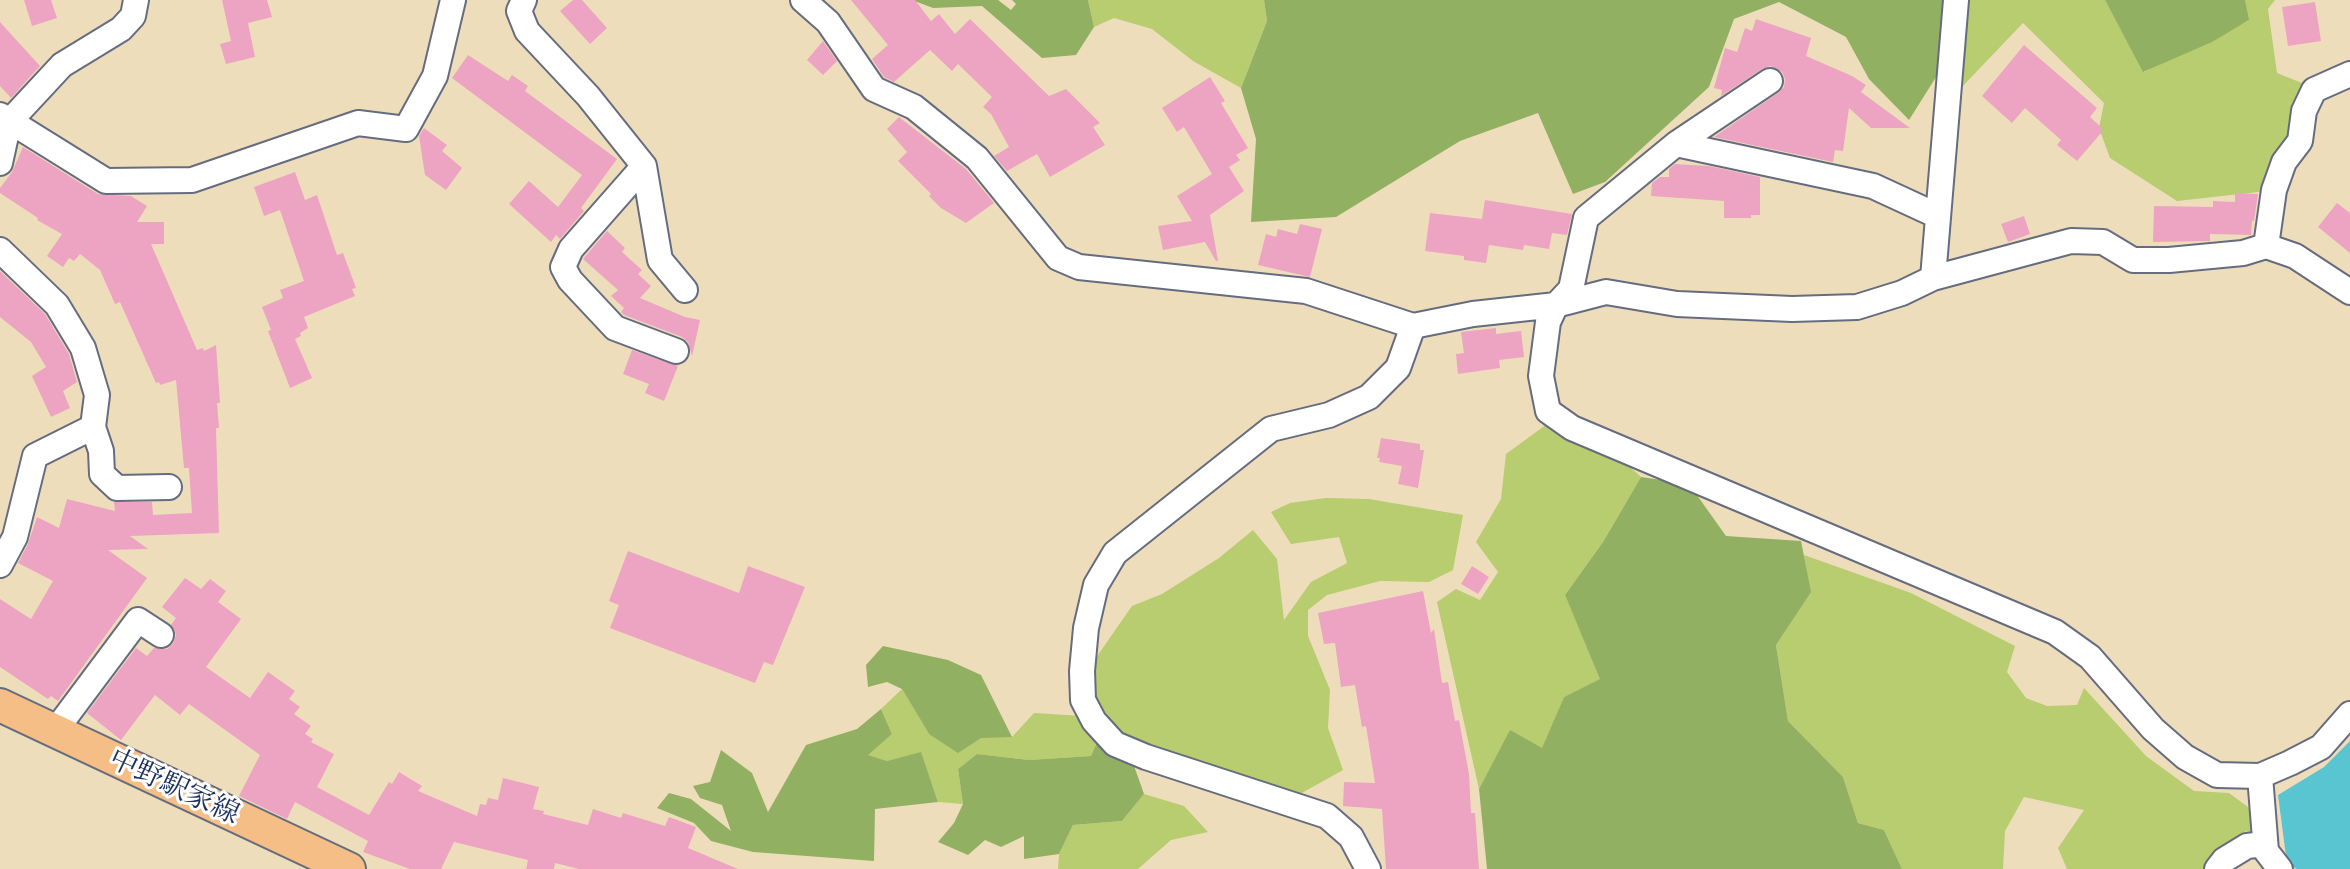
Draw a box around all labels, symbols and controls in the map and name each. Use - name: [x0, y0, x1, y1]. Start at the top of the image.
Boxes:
- street label: 中野駅家線: [103, 742, 245, 832]

